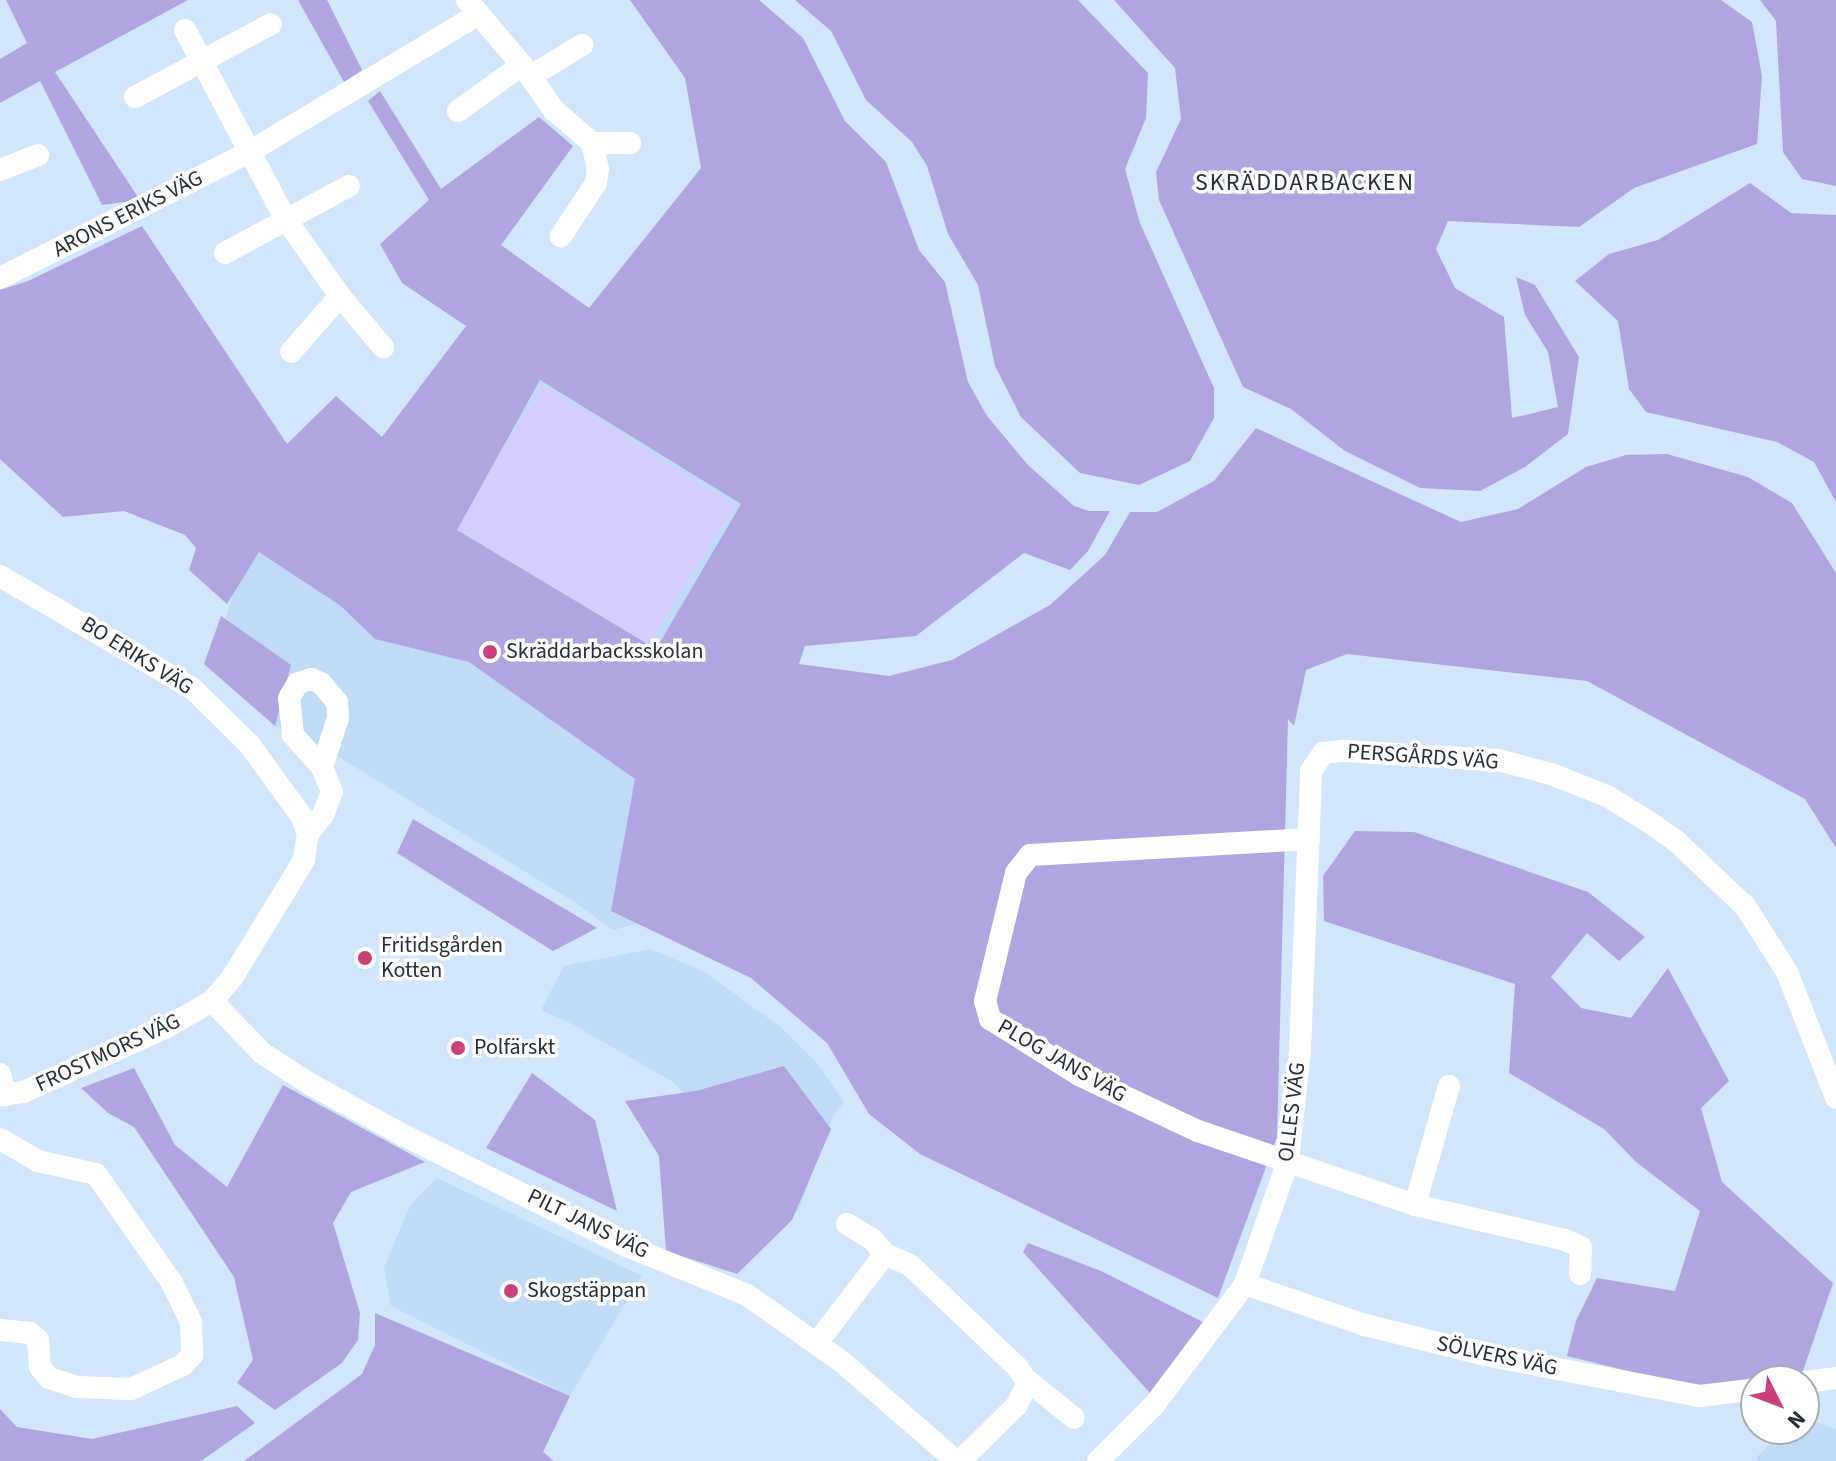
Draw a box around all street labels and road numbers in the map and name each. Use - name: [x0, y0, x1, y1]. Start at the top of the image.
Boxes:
- street label: ARONS ERIKS VÄG: [49, 165, 207, 263]
- street label: BO ERIKS VÄG: [76, 611, 198, 701]
- street label: PERSGÅRDS VÄG: [1346, 739, 1500, 775]
- street label: FROSTMORS VÄG: [32, 1008, 184, 1098]
- street label: PLOG JANS VÄG: [993, 1013, 1131, 1109]
- street label: OLLES VÄG: [1273, 1061, 1311, 1163]
- street label: PILT JANS VÄG: [523, 1183, 653, 1265]
- street label: SÖLVERS VÄG: [1434, 1330, 1560, 1382]

